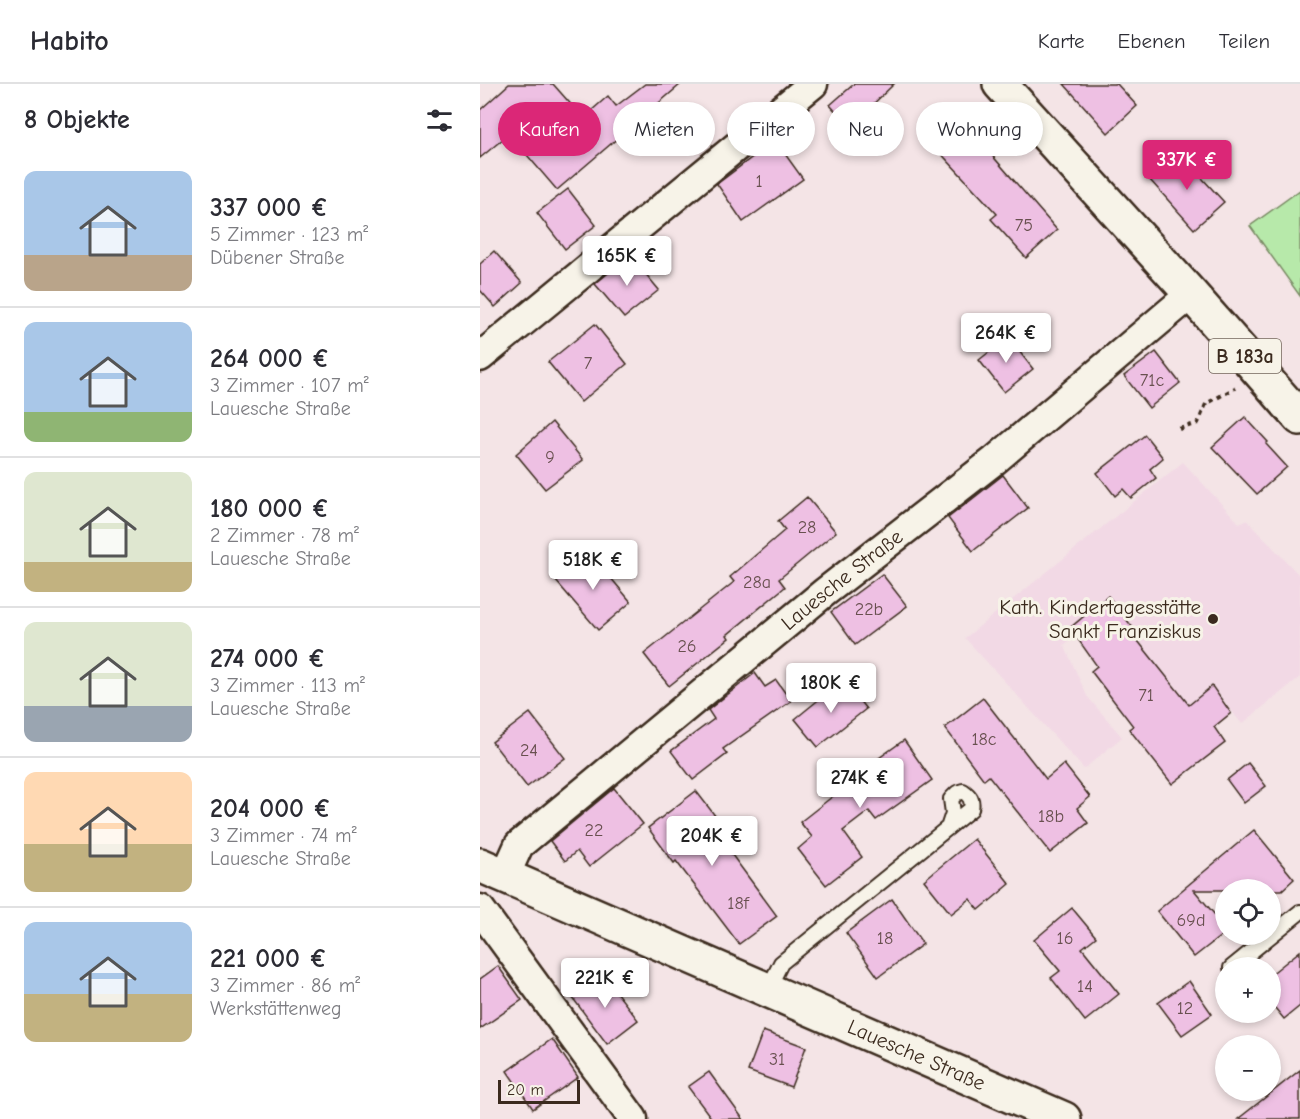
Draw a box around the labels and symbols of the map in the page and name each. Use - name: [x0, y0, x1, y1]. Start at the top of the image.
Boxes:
- pin: 337K €: [1138, 140, 1236, 191]
- house number: 1: [755, 171, 763, 192]
- house number: 75: [1015, 215, 1033, 236]
- pin: 165K €: [578, 236, 676, 287]
- pin: 264K €: [957, 313, 1055, 364]
- road number: B 183a: [1209, 339, 1281, 373]
- house number: 7: [584, 353, 593, 374]
- house number: 71c: [1140, 370, 1164, 391]
- house number: 9: [545, 447, 555, 468]
- house number: 28: [798, 517, 816, 538]
- street label: Lauesche Straße: [777, 524, 907, 635]
- pin: 518K €: [544, 540, 642, 591]
- house number: 28a: [743, 572, 771, 593]
- place label: Kath. Kindertagesstätte Sankt Franziskus: [999, 595, 1201, 643]
- house number: 22b: [855, 599, 883, 620]
- marker: Kath. Kindertagesstätte Sankt Franziskus: [1206, 612, 1220, 626]
- house number: 26: [677, 636, 697, 657]
- pin: 180K €: [782, 663, 880, 714]
- house number: 71: [1138, 685, 1154, 706]
- house number: 18c: [971, 729, 997, 750]
- house number: 24: [520, 740, 538, 761]
- pin: 274K €: [811, 758, 909, 809]
- house number: 18b: [1038, 806, 1064, 827]
- pin: 204K €: [663, 816, 761, 867]
- house number: 22: [585, 820, 603, 841]
- house number: 18f: [727, 893, 750, 914]
- house number: 69d: [1177, 910, 1205, 931]
- house number: 18: [877, 928, 893, 949]
- house number: 16: [1057, 928, 1073, 949]
- pin: 221K €: [556, 958, 654, 1009]
- house number: 14: [1077, 976, 1093, 997]
- house number: 12: [1177, 998, 1193, 1019]
- street label: Lauesche Straße: [844, 1014, 989, 1095]
- house number: 31: [769, 1049, 785, 1070]
- scale bar: [498, 1077, 580, 1104]

